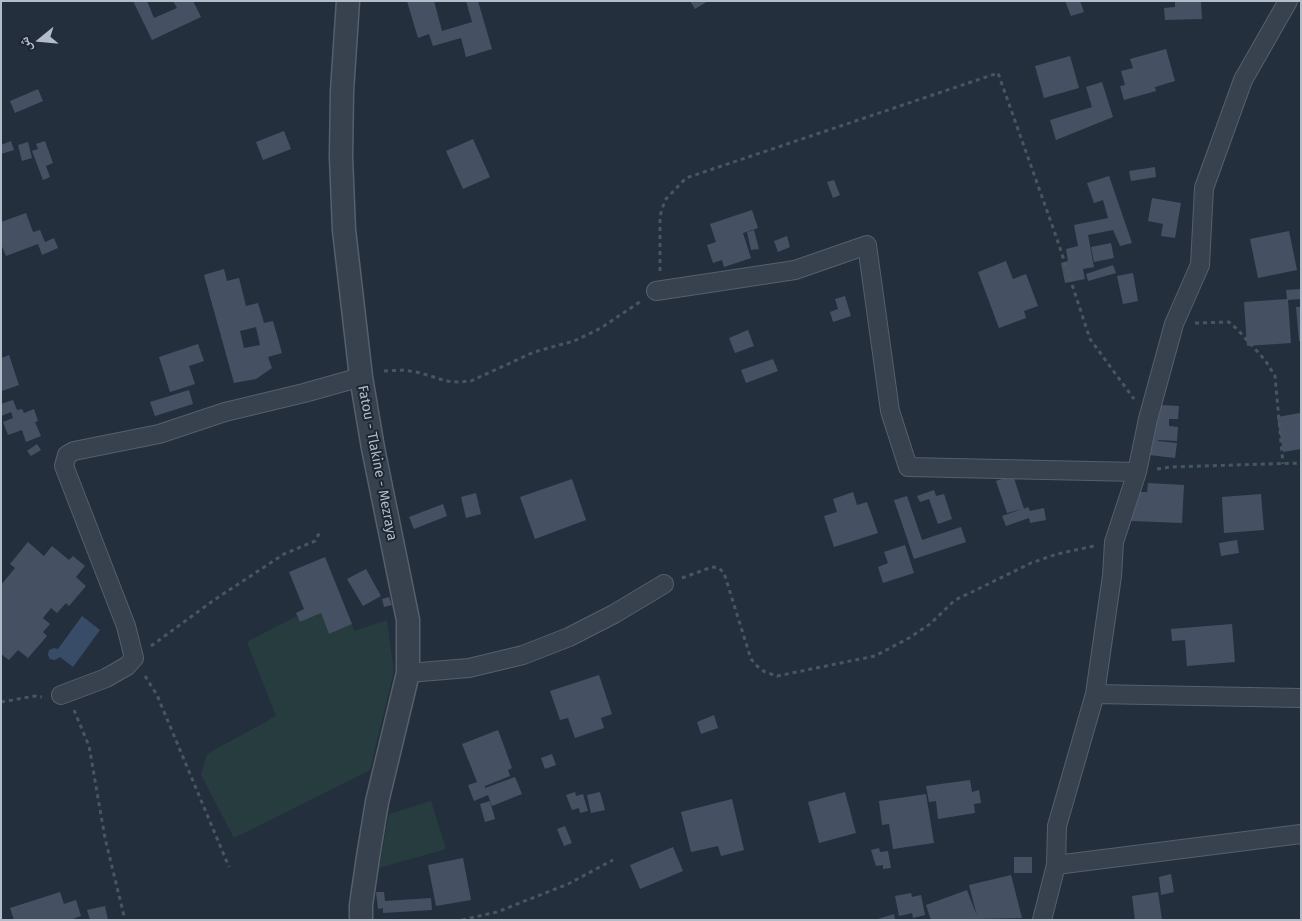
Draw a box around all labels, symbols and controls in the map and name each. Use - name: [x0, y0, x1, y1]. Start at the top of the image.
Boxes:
- north arrow: [15, 15, 65, 65]
- text: ش: [15, 35, 35, 54]
- street label: Fatou - Tlakine - Mezraya: [354, 384, 400, 542]

